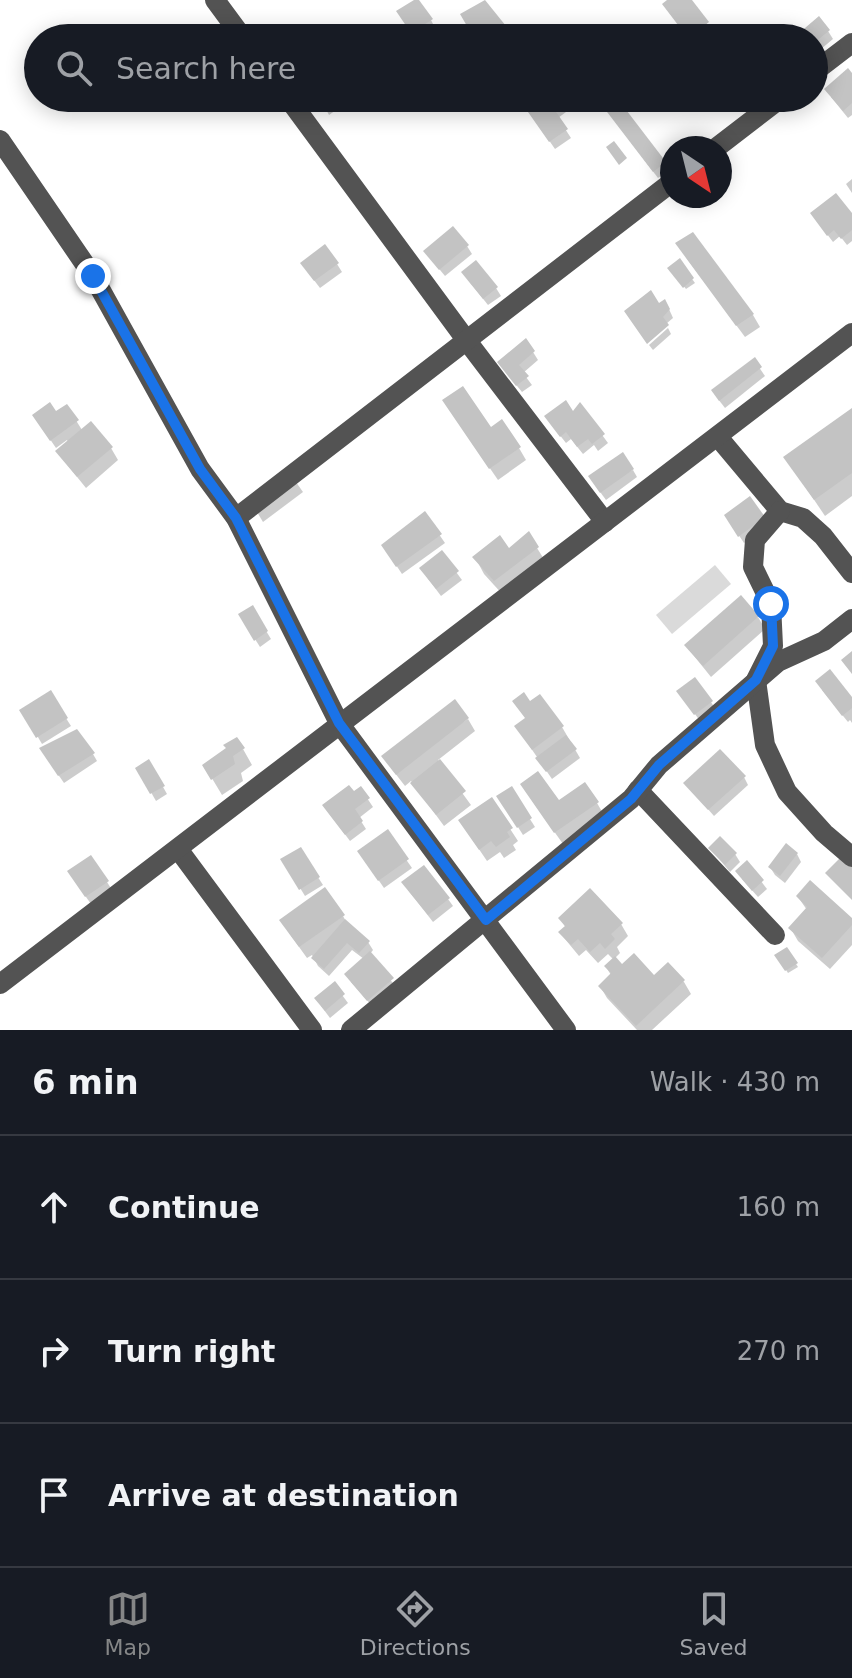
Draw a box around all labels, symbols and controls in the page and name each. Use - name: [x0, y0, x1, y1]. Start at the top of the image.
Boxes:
- search box: [24, 24, 828, 112]
- icon: search: [52, 46, 96, 90]
- text: Search here: [116, 51, 296, 86]
- north arrow: [660, 136, 732, 208]
- route end: [75, 258, 111, 294]
- route start: [753, 586, 789, 622]
- text: 6 min: [32, 1062, 139, 1102]
- text: Walk · 430 m: [650, 1067, 820, 1097]
- icon: ahead: [32, 1185, 76, 1229]
- text: Continue: [108, 1190, 260, 1225]
- text: 160 m: [737, 1192, 820, 1222]
- icon: right: [32, 1329, 76, 1373]
- text: Turn right: [108, 1334, 275, 1369]
- text: 270 m: [737, 1336, 820, 1366]
- icon: arrive: [32, 1473, 76, 1517]
- text: Arrive at destination: [108, 1478, 459, 1513]
- tab: Map: [104, 1587, 151, 1660]
- tab: Directions: [360, 1587, 471, 1660]
- tab: Saved: [680, 1587, 748, 1660]

